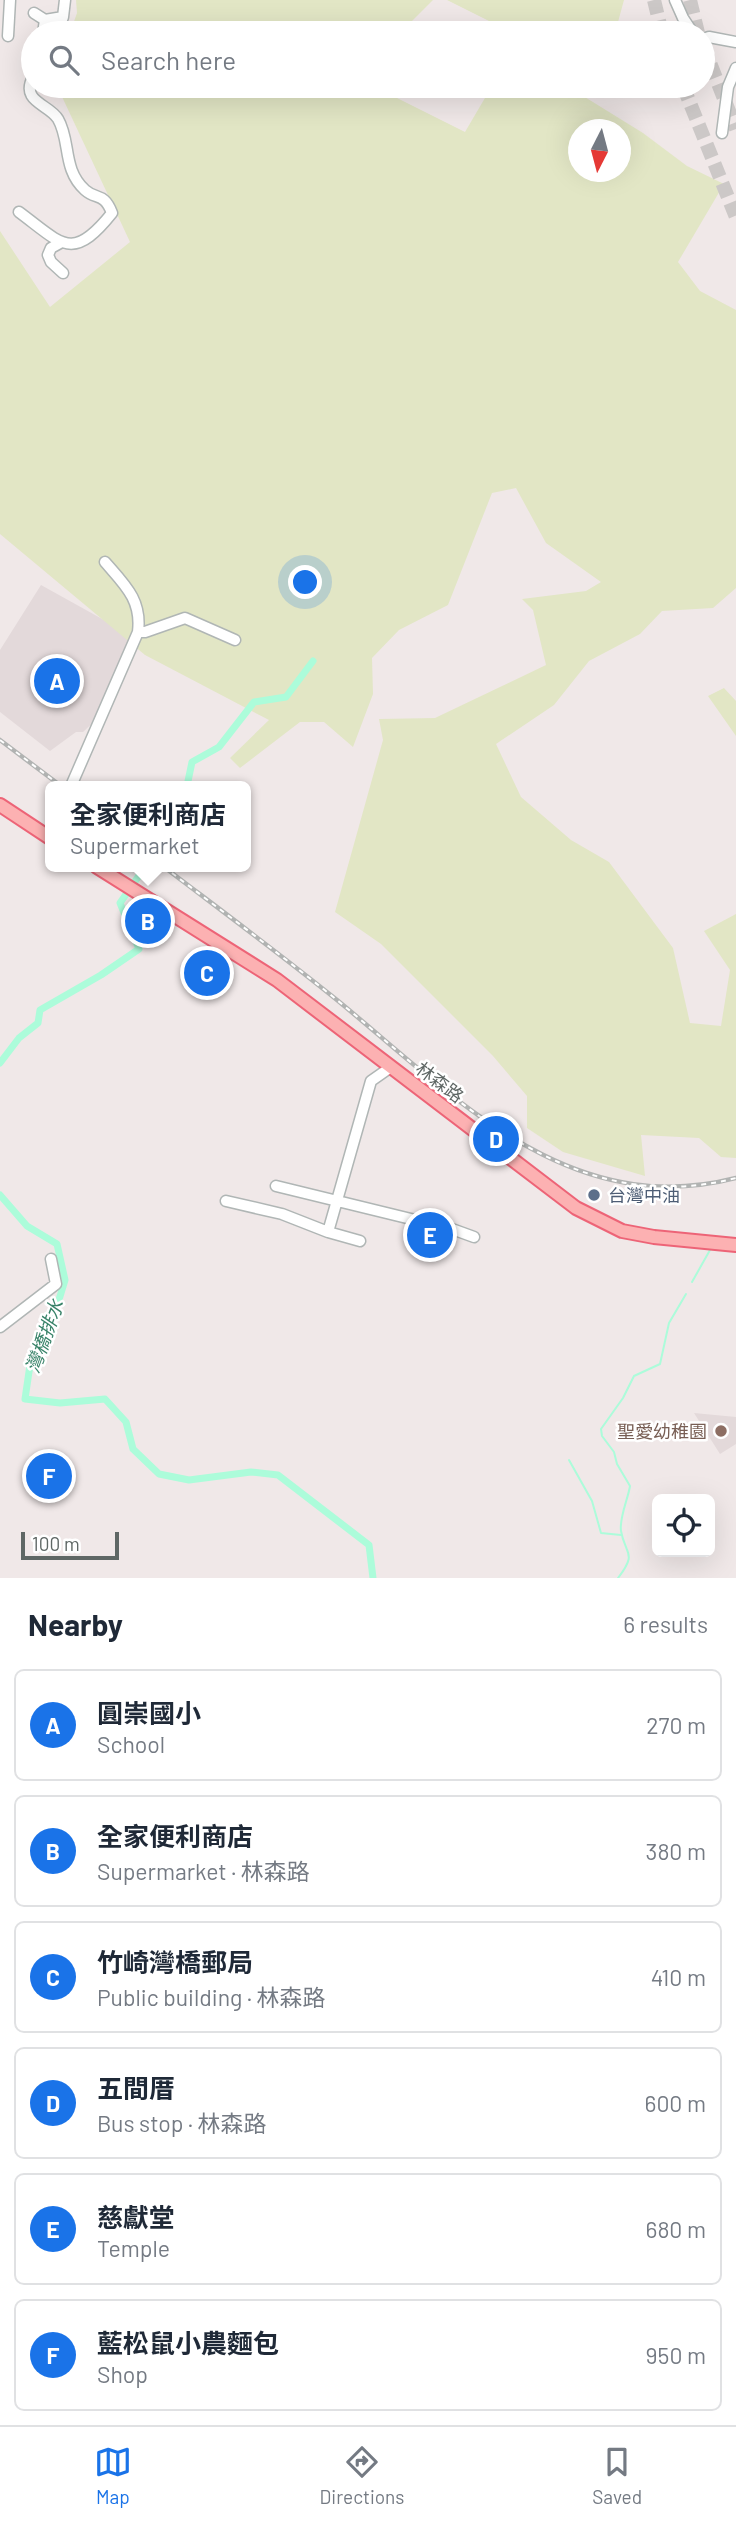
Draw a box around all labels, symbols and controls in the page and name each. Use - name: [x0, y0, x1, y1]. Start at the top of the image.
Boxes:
- search box: [21, 21, 715, 98]
- icon: search: [45, 41, 83, 79]
- text: Search here: [101, 44, 236, 75]
- north arrow: [568, 119, 631, 182]
- your location: [288, 565, 322, 599]
- pin: A: [34, 655, 80, 707]
- popup: [45, 781, 251, 872]
- text: 全家便利商店: [70, 798, 226, 829]
- text: Supermarket: [70, 831, 200, 859]
- pin: B: [125, 895, 171, 947]
- pin: C: [184, 947, 230, 999]
- street label: 林森路: [412, 1057, 468, 1107]
- pin: D: [473, 1113, 519, 1165]
- place label: 台灣中油: [608, 1184, 680, 1206]
- marker: 台灣中油: [586, 1187, 602, 1203]
- pin: E: [407, 1209, 453, 1261]
- water label: 灣橋排水: [20, 1295, 68, 1376]
- place label: 聖愛幼稚園: [617, 1420, 707, 1442]
- marker: 聖愛幼稚園: [713, 1423, 729, 1439]
- pin: F: [26, 1450, 72, 1502]
- map controls: [652, 1494, 715, 1557]
- button: locate: [652, 1494, 715, 1557]
- scale bar: [21, 1529, 119, 1561]
- text: 100 m: [32, 1532, 80, 1555]
- text: Nearby: [28, 1606, 123, 1642]
- text: 6 results: [623, 1610, 708, 1638]
- text: 圓崇國小: [97, 1697, 201, 1728]
- text: A: [45, 1711, 61, 1739]
- text: 270 m: [646, 1711, 706, 1739]
- text: School: [97, 1730, 165, 1758]
- text: 全家便利商店: [97, 1820, 253, 1851]
- text: B: [46, 1837, 60, 1865]
- text: 380 m: [646, 1837, 706, 1865]
- text: Supermarket · 林森路: [97, 1857, 310, 1885]
- text: 竹崎灣橋郵局: [97, 1946, 253, 1977]
- text: C: [46, 1963, 60, 1991]
- text: 410 m: [651, 1963, 706, 1991]
- text: Public building · 林森路: [97, 1983, 325, 2011]
- text: 五間厝: [97, 2072, 175, 2103]
- text: D: [46, 2089, 60, 2117]
- text: 600 m: [645, 2089, 706, 2117]
- text: Bus stop · 林森路: [97, 2109, 266, 2137]
- text: 慈獻堂: [97, 2201, 175, 2232]
- text: E: [46, 2215, 60, 2243]
- text: 680 m: [646, 2215, 706, 2243]
- text: Temple: [97, 2234, 170, 2262]
- text: 藍松鼠小農麵包: [97, 2327, 279, 2358]
- text: F: [47, 2341, 59, 2369]
- text: 950 m: [646, 2341, 706, 2369]
- text: Shop: [97, 2360, 148, 2388]
- tab: Map: [94, 2443, 132, 2508]
- tab: Directions: [320, 2443, 405, 2508]
- tab: Saved: [592, 2443, 642, 2508]

